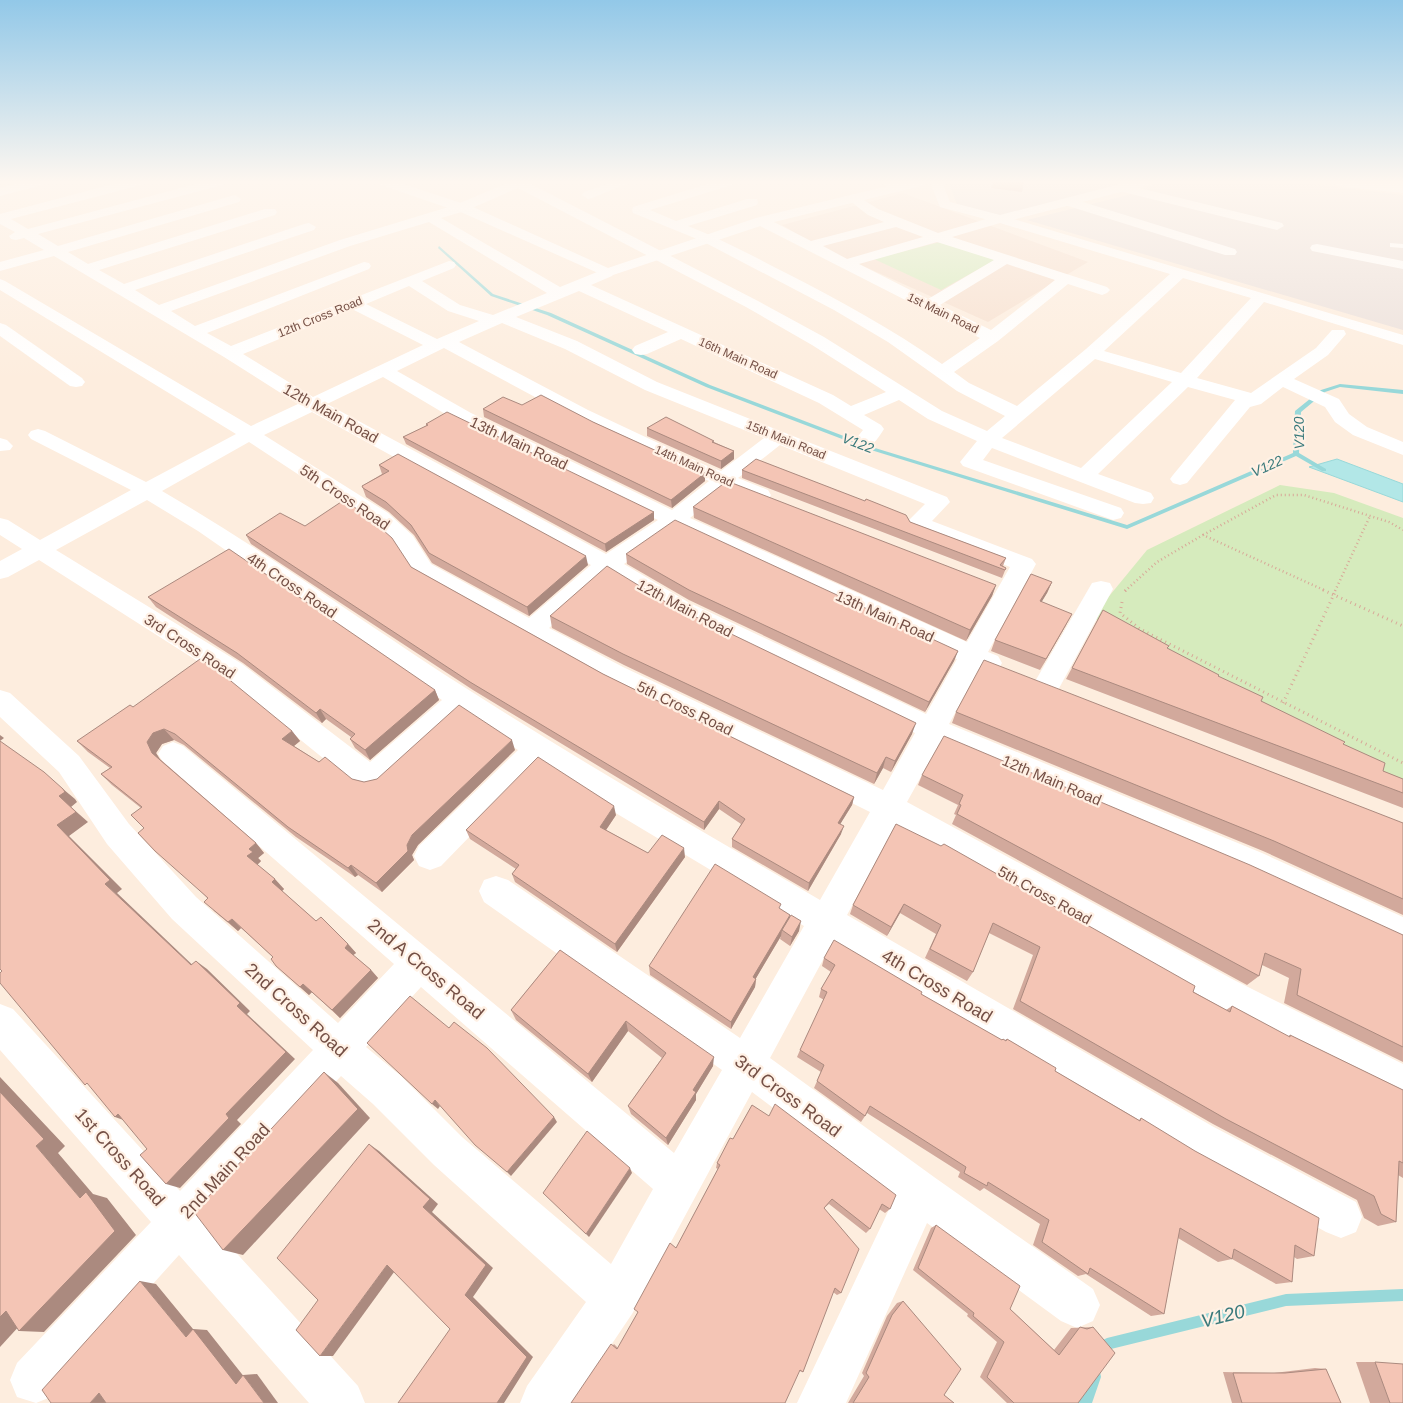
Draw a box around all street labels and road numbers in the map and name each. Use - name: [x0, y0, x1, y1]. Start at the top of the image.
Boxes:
- street label: 1st Main Road: [905, 290, 981, 336]
- street label: 12th Cross Road: [276, 294, 364, 340]
- street label: 16th Main Road: [696, 334, 780, 382]
- street label: 12th Main Road: [281, 380, 381, 446]
- street label: 13th Main Road: [467, 413, 571, 473]
- street label: 15th Main Road: [744, 418, 828, 462]
- street label: 14th Main Road: [652, 442, 736, 490]
- street label: 5th Cross Road: [297, 461, 393, 533]
- street label: 4th Cross Road: [244, 549, 340, 621]
- street label: 12th Main Road: [634, 576, 736, 640]
- street label: 13th Main Road: [833, 587, 937, 645]
- street label: 3rd Cross Road: [141, 610, 239, 682]
- street label: 5th Cross Road: [634, 678, 736, 738]
- street label: 12th Main Road: [1000, 751, 1104, 809]
- street label: 5th Cross Road: [995, 862, 1095, 928]
- street label: 2nd A Cross Road: [364, 915, 488, 1023]
- street label: 4th Cross Road: [878, 945, 996, 1027]
- street label: 2nd Cross Road: [241, 959, 351, 1061]
- street label: 3rd Cross Road: [731, 1051, 845, 1141]
- street label: 1st Cross Road: [71, 1104, 169, 1210]
- street label: 2nd Main Road: [176, 1120, 274, 1222]

